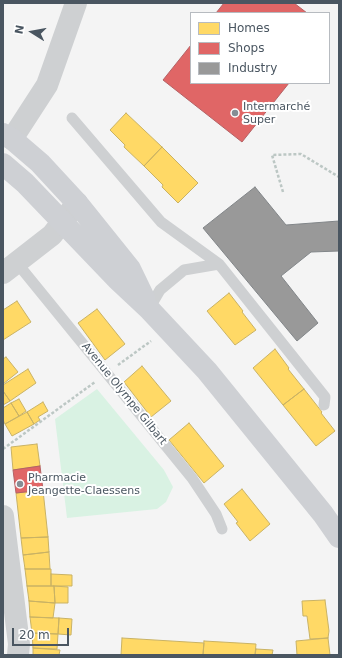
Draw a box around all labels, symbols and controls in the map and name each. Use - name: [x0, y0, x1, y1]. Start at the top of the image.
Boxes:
- north arrow: [12, 12, 52, 52]
- legend: [190, 12, 330, 84]
- text: Homes: [228, 21, 270, 35]
- text: N: [12, 24, 27, 35]
- text: Shops: [228, 41, 264, 55]
- text: Industry: [228, 61, 277, 75]
- place label: Intermarché Super: [243, 100, 310, 126]
- marker: Intermarché Super: [230, 108, 240, 118]
- street label: Avenue Olympe Gilbart: [79, 340, 169, 448]
- place label: Pharmacie Jeangette-Claessens: [28, 471, 140, 497]
- marker: Pharmacie Jeangette-Claessens: [15, 479, 25, 489]
- scale bar: [14, 620, 71, 646]
- text: 20 m: [19, 628, 50, 642]

